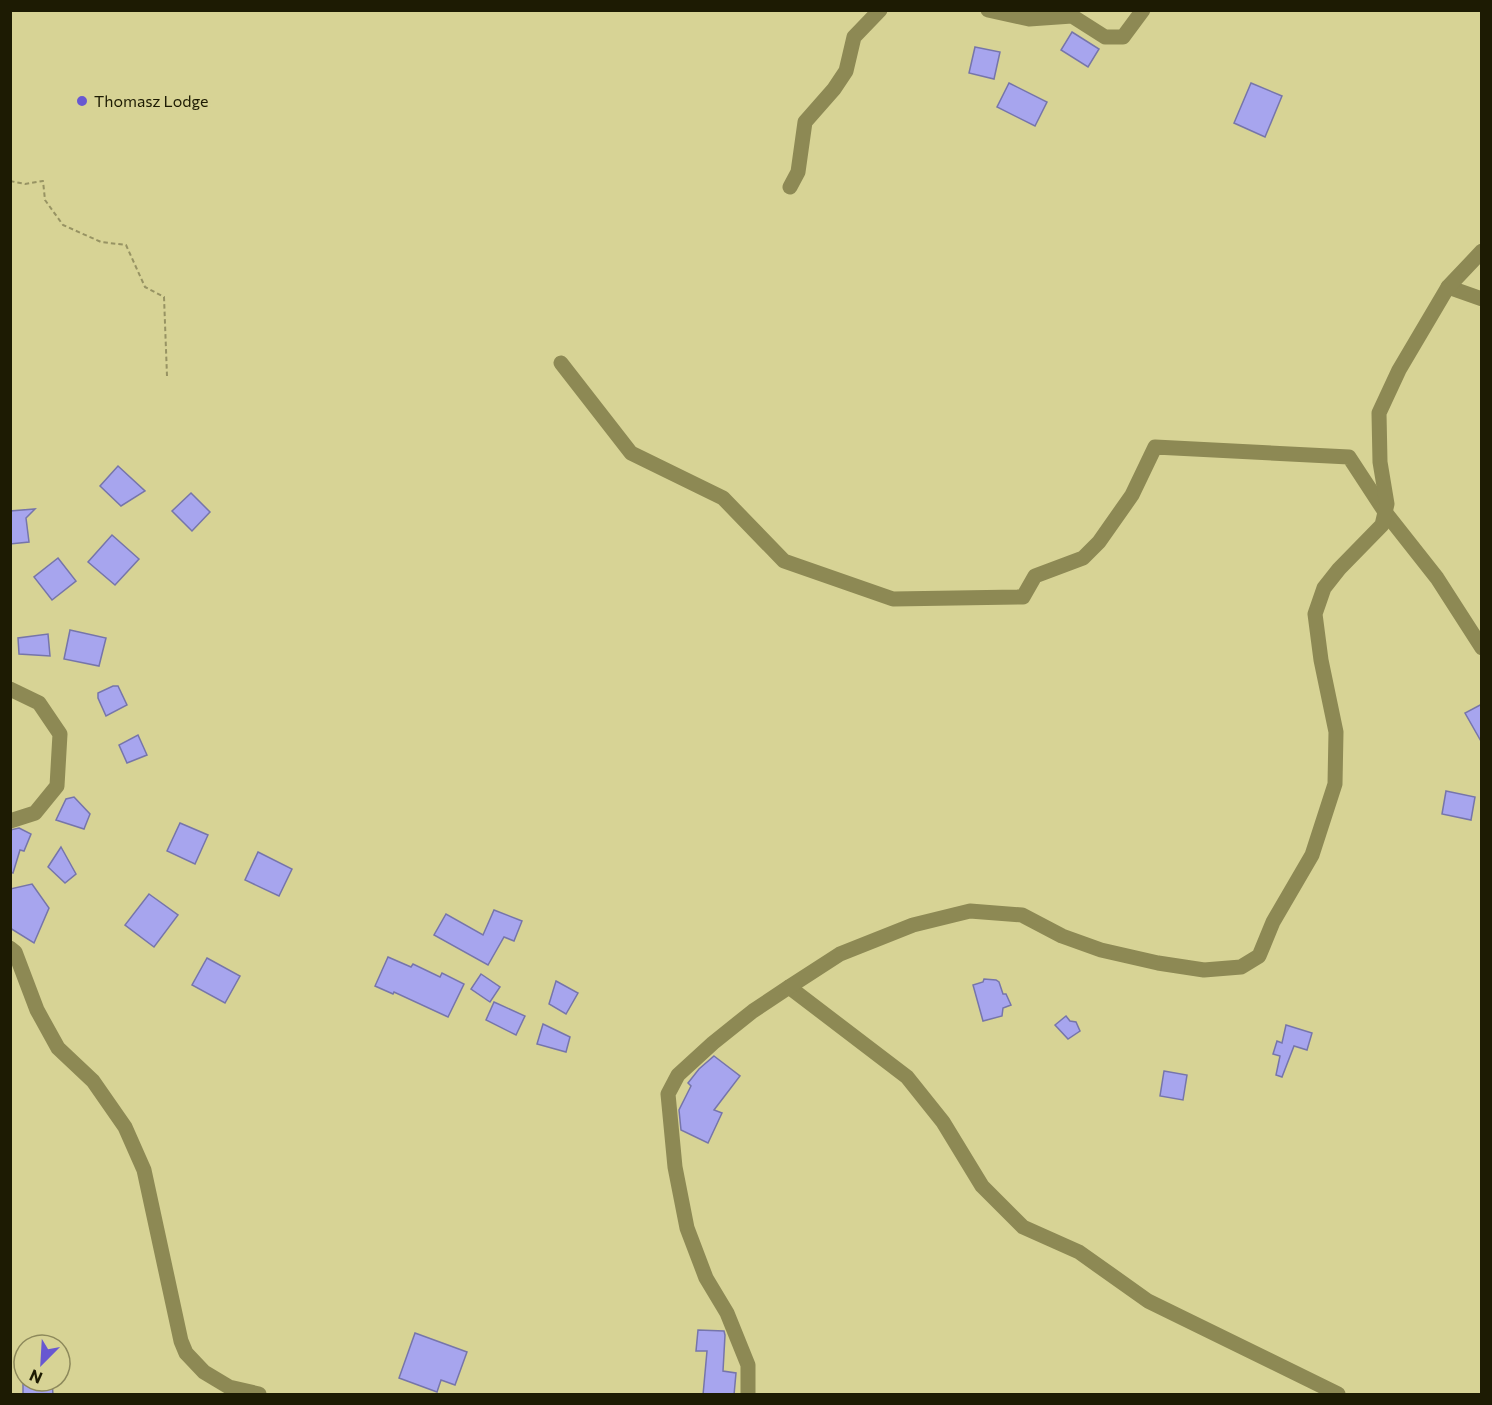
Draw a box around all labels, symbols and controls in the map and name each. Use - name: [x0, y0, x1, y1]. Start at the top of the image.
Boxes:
- place label: Thomasz Lodge: [94, 91, 209, 110]
- marker: Thomasz Lodge: [75, 94, 89, 108]
- north arrow: [12, 1333, 72, 1393]
- text: N: [26, 1366, 45, 1388]

